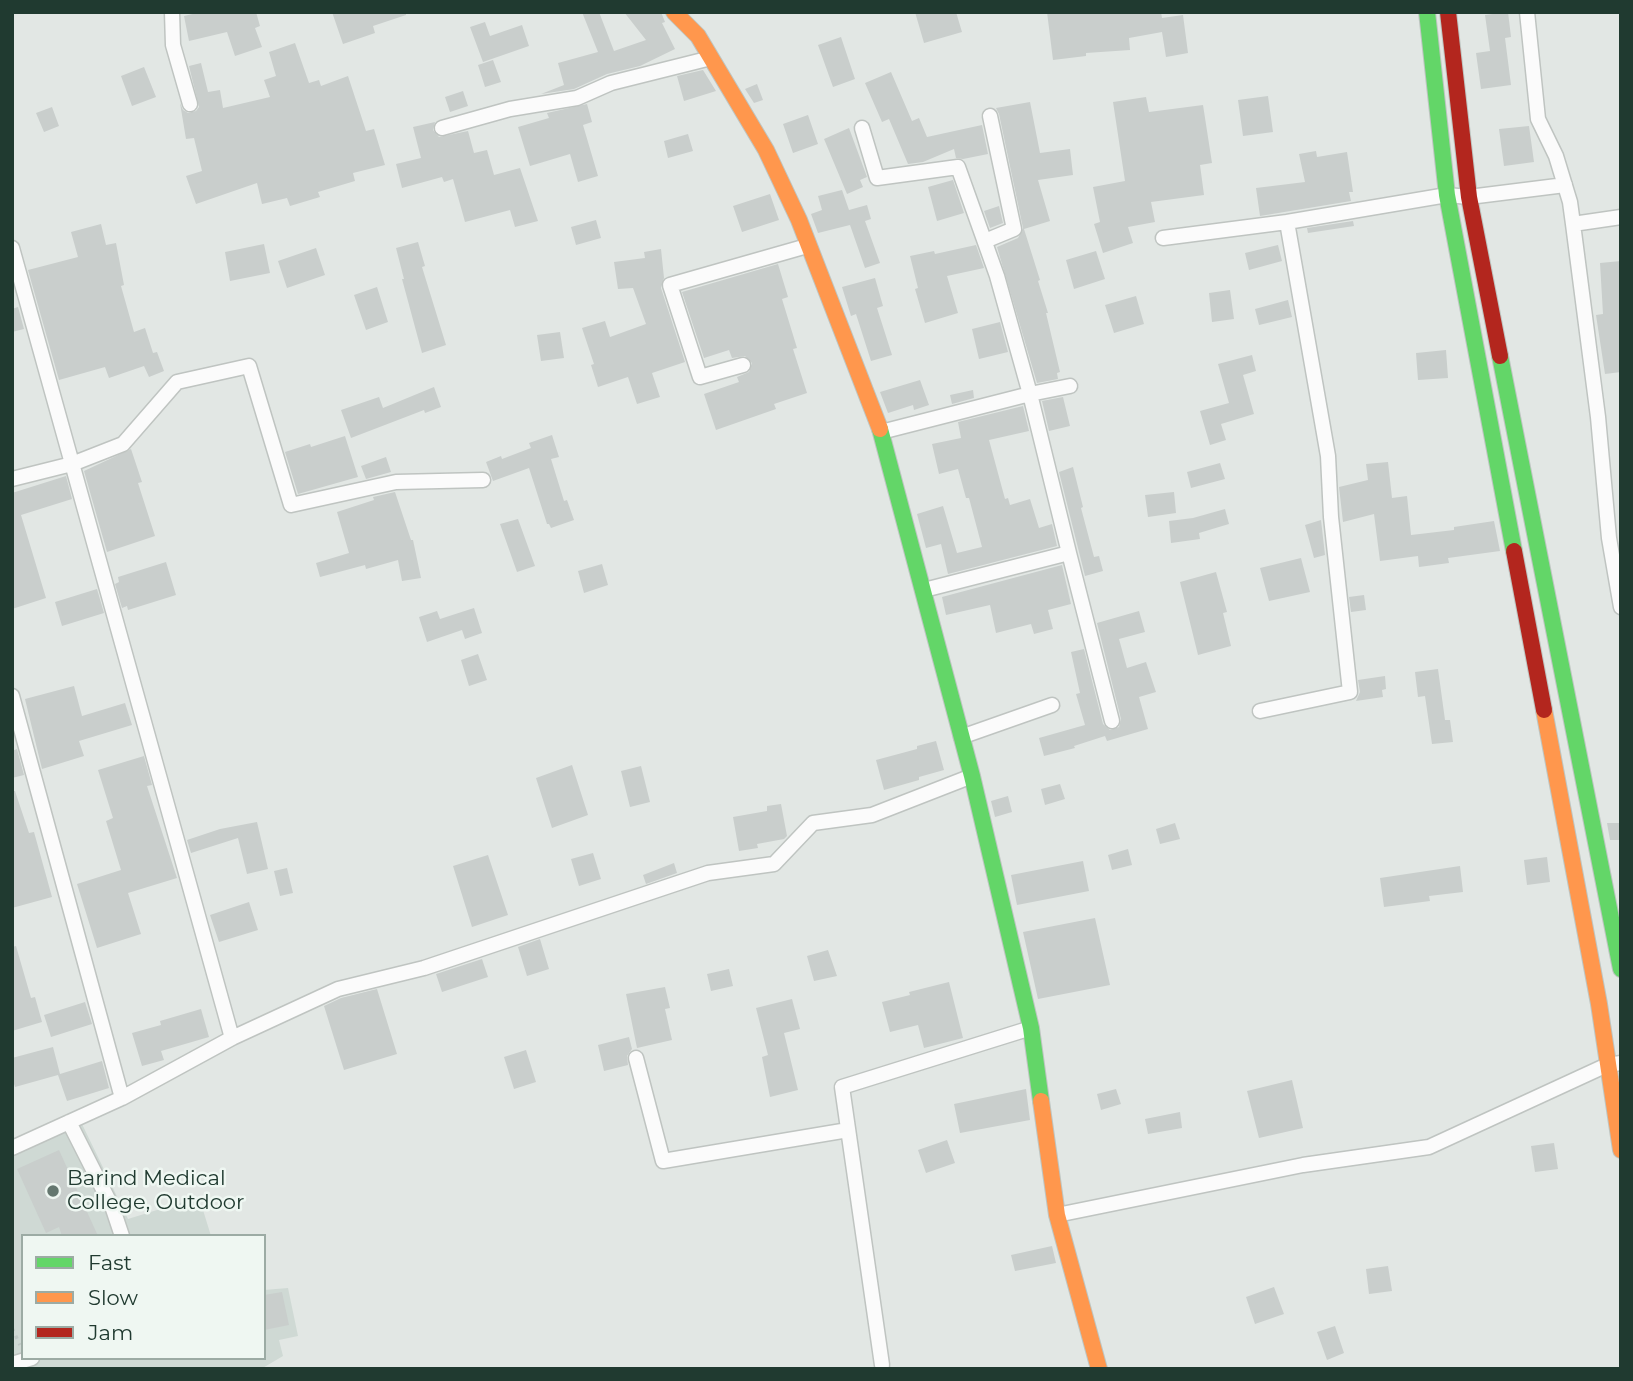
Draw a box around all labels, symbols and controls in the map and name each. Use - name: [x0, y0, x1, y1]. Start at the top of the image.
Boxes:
- place label: Barind Medical College, Outdoor: [67, 1166, 244, 1216]
- marker: Barind Medical College, Outdoor: [45, 1183, 61, 1199]
- legend: [21, 1234, 266, 1360]
- text: Fast: [88, 1250, 132, 1275]
- text: Slow: [88, 1285, 138, 1310]
- text: Jam: [88, 1320, 133, 1345]

